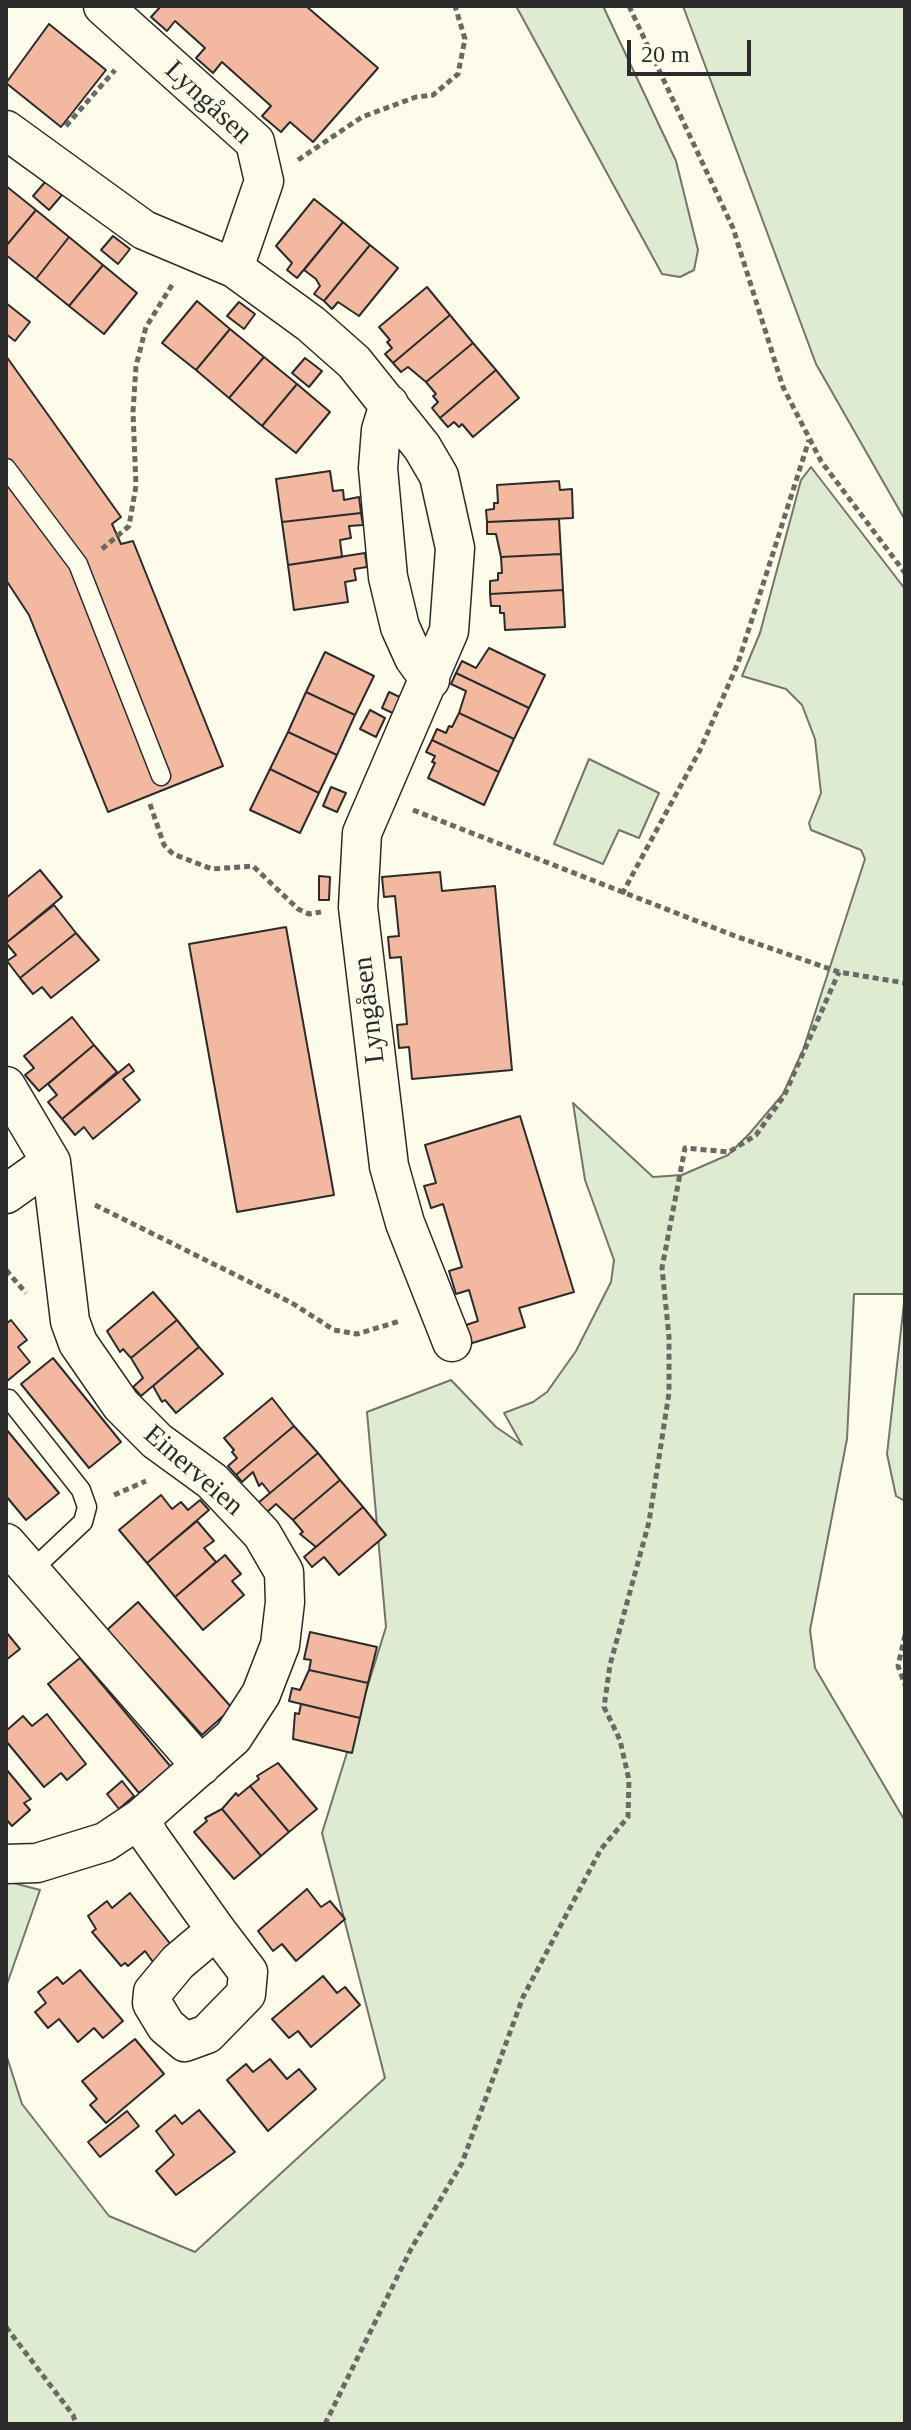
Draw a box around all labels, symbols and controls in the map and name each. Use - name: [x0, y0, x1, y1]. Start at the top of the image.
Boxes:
- scale bar: [631, 24, 755, 74]
- text: 20 m: [641, 41, 690, 67]
- street label: Lyngåsen: [157, 54, 259, 152]
- street label: Lyngåsen: [347, 955, 393, 1065]
- street label: Einerveien: [136, 1419, 250, 1523]

